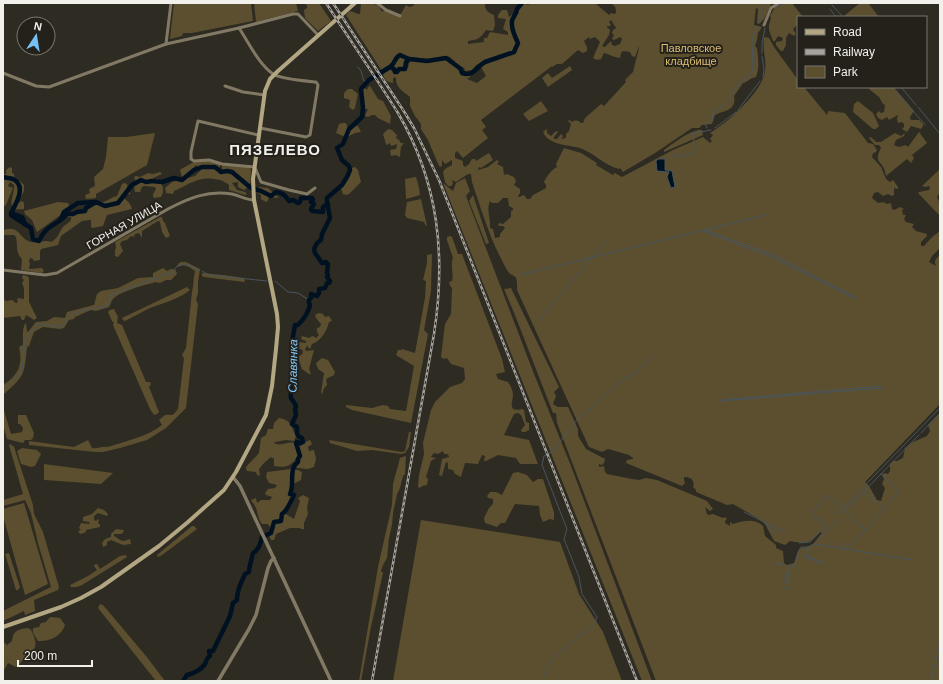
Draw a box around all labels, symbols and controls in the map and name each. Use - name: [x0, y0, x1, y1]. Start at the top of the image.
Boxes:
- north arrow: [16, 16, 56, 56]
- legend: [797, 16, 927, 88]
- text: N: [33, 20, 43, 33]
- text: Road: [833, 25, 862, 39]
- park label: Павловское кладбище: [661, 42, 721, 67]
- text: Railway: [833, 45, 875, 59]
- text: Park: [833, 65, 859, 79]
- district label: ПЯЗЕЛЕВО: [229, 141, 321, 158]
- street label: ГОРНАЯ УЛИЦА: [84, 198, 164, 251]
- water label: Славянка: [286, 339, 300, 393]
- scale bar: [18, 642, 92, 668]
- text: 200 m: [24, 649, 57, 663]

